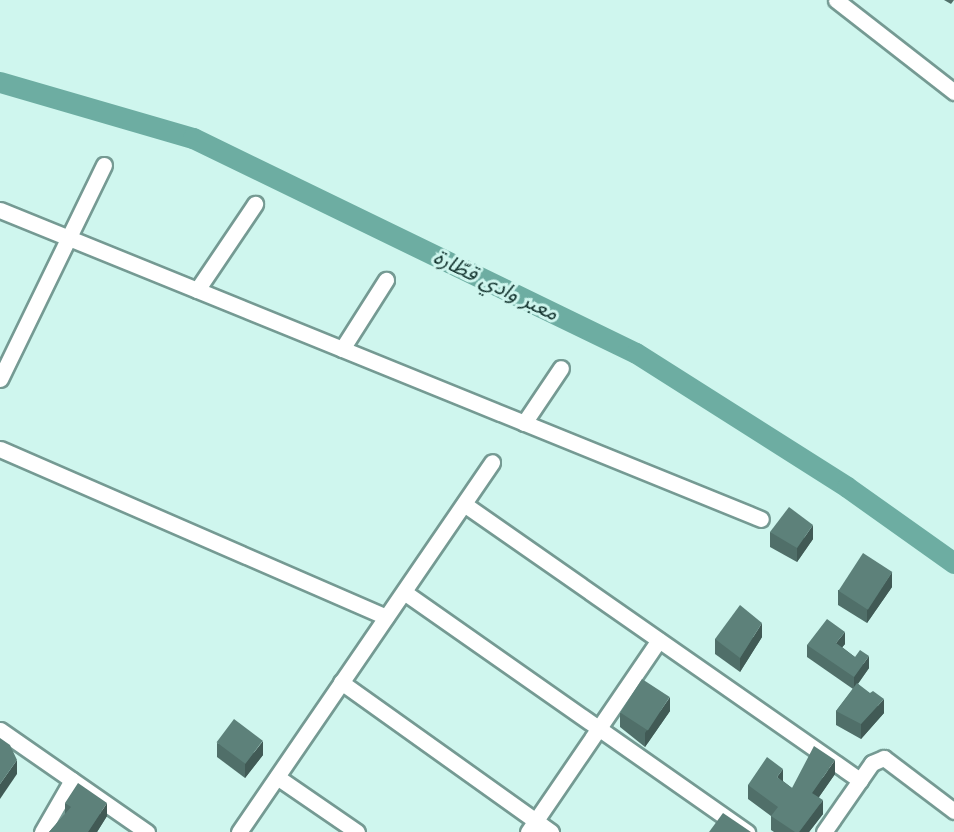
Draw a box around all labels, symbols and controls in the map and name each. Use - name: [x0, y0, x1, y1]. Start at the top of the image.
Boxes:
- water label: معبر وادي قطّارة: [430, 244, 562, 326]

